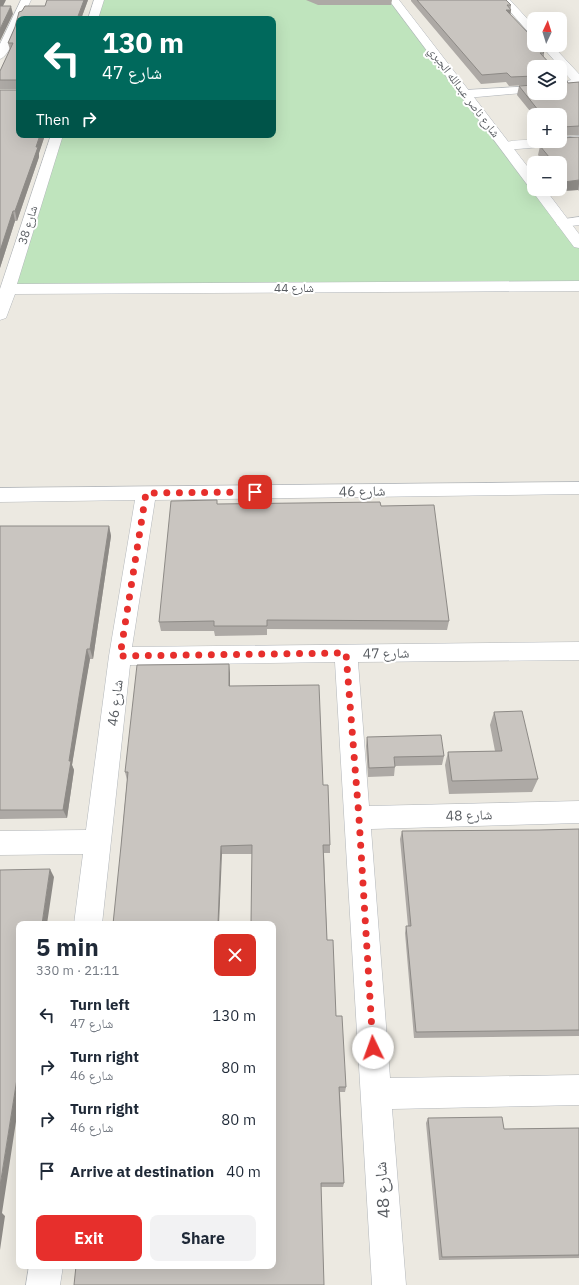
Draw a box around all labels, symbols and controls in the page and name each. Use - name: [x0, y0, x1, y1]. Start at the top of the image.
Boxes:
- north arrow: [527, 12, 567, 52]
- map controls: [527, 12, 567, 196]
- text: 130 m: [102, 24, 184, 61]
- icon: left: [36, 32, 88, 84]
- street label: شارع ناصر عبدالله الجبري: [423, 43, 504, 142]
- button: layers: [527, 60, 567, 100]
- text: شارع 47: [102, 61, 162, 84]
- icon: right: [78, 108, 100, 130]
- button: +: [527, 108, 567, 148]
- text: Then: [36, 110, 70, 129]
- button: −: [527, 156, 567, 196]
- street label: شارع 38: [14, 203, 42, 246]
- street label: شارع 44: [274, 280, 314, 296]
- pin: [238, 475, 272, 509]
- icon: arrive: [244, 481, 266, 503]
- street label: شارع 46: [338, 482, 386, 501]
- street label: شارع 47: [362, 644, 410, 663]
- street label: شارع 46: [103, 679, 128, 727]
- street label: شارع 48: [445, 805, 493, 826]
- text: 5 min: [36, 931, 99, 963]
- button: close: [214, 934, 256, 976]
- text: 330 m · 21:11: [36, 962, 119, 979]
- text: Turn left: [70, 995, 130, 1014]
- icon: left: [36, 1004, 58, 1026]
- text: 130 m: [212, 1006, 256, 1025]
- text: شارع 47: [70, 1015, 113, 1032]
- position arrow: [352, 1027, 394, 1069]
- text: Turn right: [70, 1047, 139, 1066]
- icon: right: [36, 1056, 58, 1078]
- text: 80 m: [221, 1058, 256, 1077]
- text: شارع 46: [70, 1067, 113, 1084]
- text: Turn right: [70, 1099, 139, 1118]
- icon: right: [36, 1108, 58, 1130]
- text: 80 m: [221, 1110, 256, 1129]
- text: شارع 46: [70, 1119, 113, 1136]
- icon: arrive: [36, 1160, 58, 1182]
- street label: شارع 48: [369, 1161, 396, 1219]
- text: Arrive at destination: [70, 1162, 214, 1181]
- text: 40 m: [226, 1162, 261, 1181]
- button: Exit: [36, 1215, 142, 1261]
- button: Share: [150, 1215, 256, 1261]

